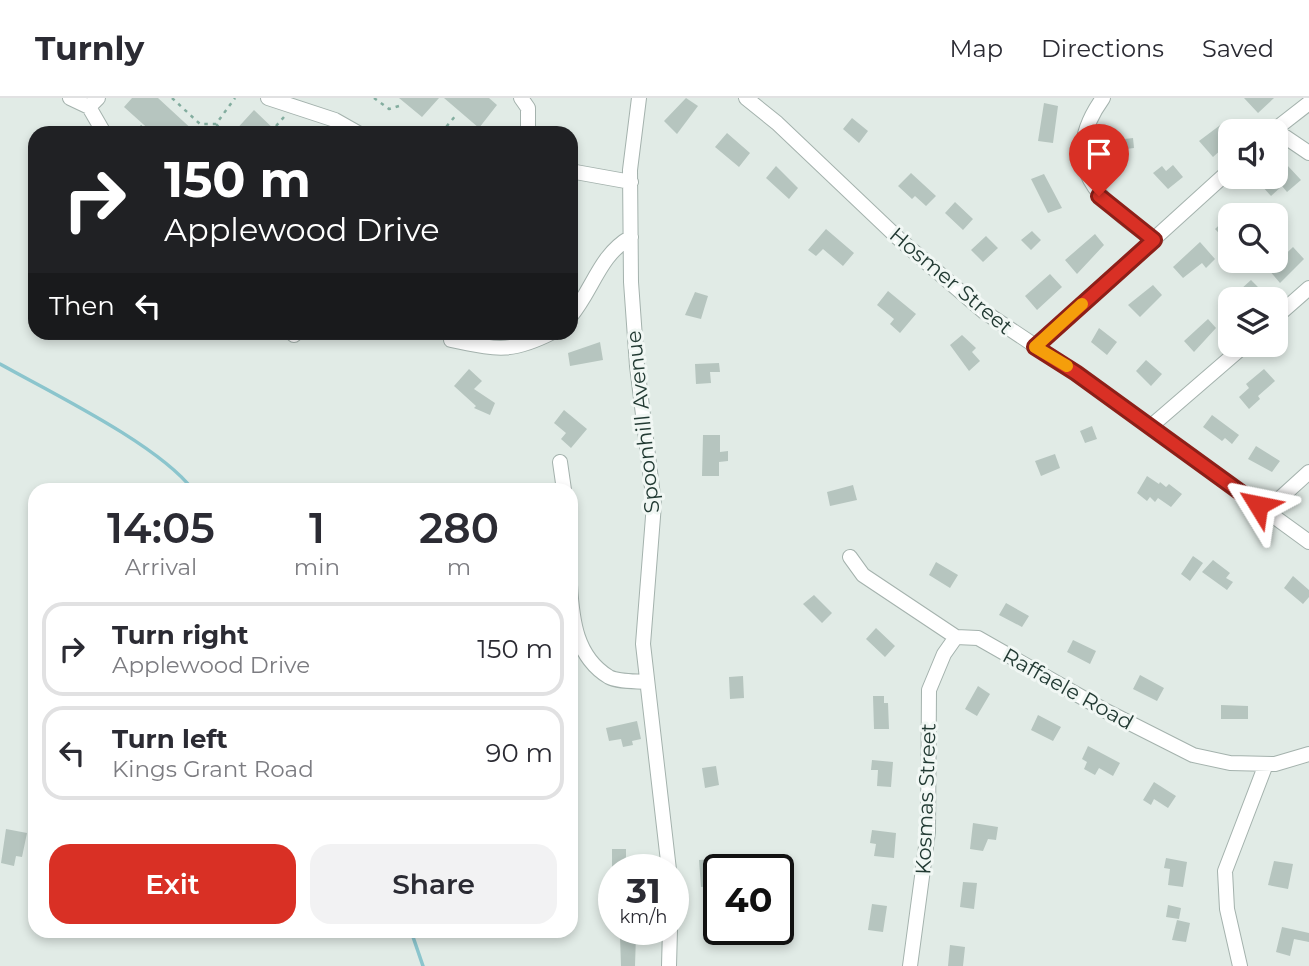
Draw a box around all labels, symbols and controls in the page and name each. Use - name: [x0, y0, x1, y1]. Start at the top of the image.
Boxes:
- text: Turnly: [35, 28, 144, 68]
- text: Map: [950, 34, 1003, 63]
- text: Directions: [1041, 34, 1164, 63]
- text: Saved: [1202, 34, 1274, 63]
- map controls: [1218, 119, 1288, 357]
- button: sound: [1218, 119, 1288, 189]
- pin: [1069, 124, 1129, 196]
- icon: arrive: [1080, 135, 1118, 173]
- text: 150 m: [164, 150, 311, 209]
- icon: right: [49, 154, 140, 245]
- button: search: [1218, 203, 1288, 273]
- text: Applewood Drive: [164, 210, 440, 249]
- street label: Hosmer Street: [885, 222, 1018, 339]
- icon: left: [129, 287, 167, 325]
- button: layers: [1218, 287, 1288, 357]
- text: Then: [49, 290, 115, 322]
- street label: Spoonhill Avenue: [620, 329, 665, 515]
- position arrow: [1221, 468, 1295, 542]
- text: 14:05: [107, 502, 215, 554]
- text: 1: [309, 502, 325, 554]
- text: 280: [419, 502, 499, 554]
- text: Arrival: [125, 553, 197, 581]
- text: min: [294, 553, 340, 581]
- text: m: [447, 553, 471, 581]
- text: Turn right: [112, 619, 248, 651]
- icon: right: [53, 630, 91, 668]
- text: 150 m: [477, 633, 553, 665]
- street label: Raffaele Road: [999, 642, 1138, 735]
- text: Applewood Drive: [112, 651, 310, 679]
- text: Turn left: [112, 723, 228, 755]
- street label: Kosmas Street: [910, 723, 941, 875]
- icon: left: [53, 734, 91, 772]
- text: 90 m: [486, 737, 553, 769]
- text: Kings Grant Road: [112, 755, 314, 783]
- button: Exit: [49, 844, 296, 924]
- button: Share: [310, 844, 557, 924]
- speed limit sign: 40: [703, 854, 794, 945]
- text: 31: [626, 869, 661, 912]
- text: km/h: [619, 906, 668, 928]

